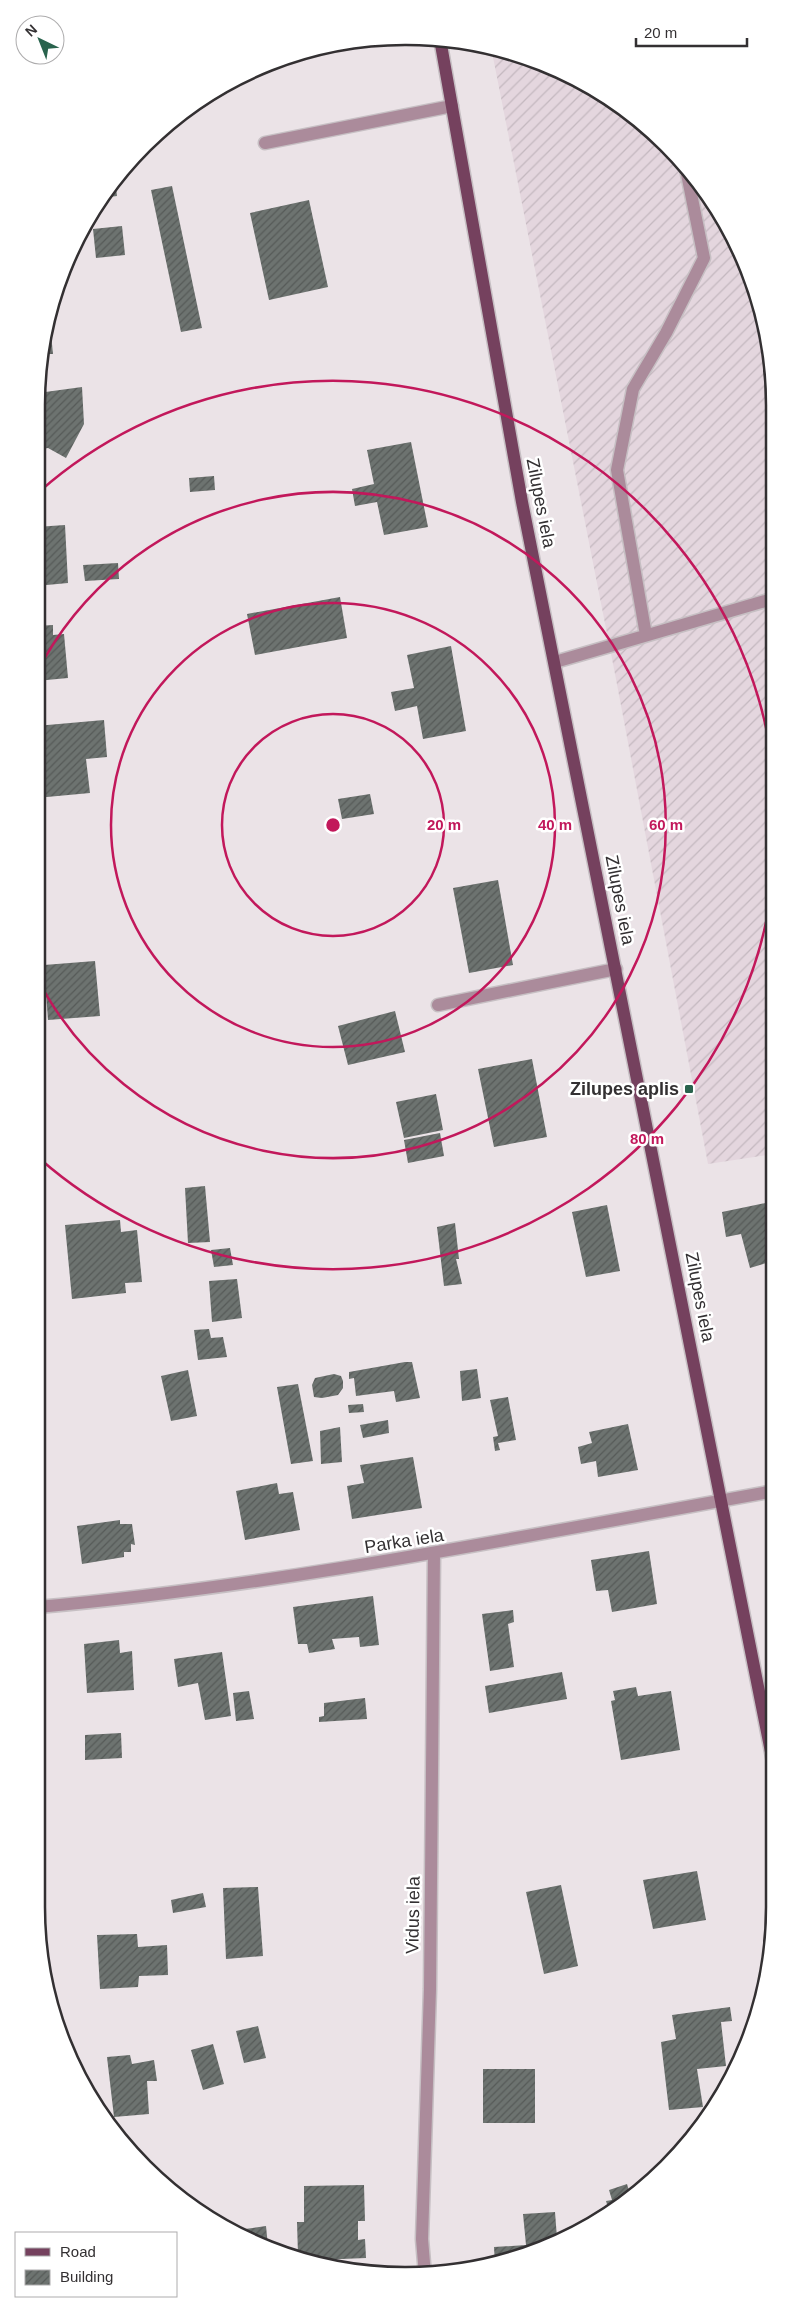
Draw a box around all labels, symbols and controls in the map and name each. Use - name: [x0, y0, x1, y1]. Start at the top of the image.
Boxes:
- north arrow: [15, 15, 65, 65]
- scale bar: [636, 15, 747, 47]
- text: N: [22, 21, 40, 40]
- text: 20 m: [644, 24, 677, 41]
- street label: Zilupes iela: [522, 456, 560, 551]
- centre of rings: [324, 816, 342, 834]
- text: 20 m: [427, 816, 461, 833]
- text: 40 m: [538, 816, 572, 833]
- text: 60 m: [649, 816, 683, 833]
- street label: Zilupes iela: [601, 853, 639, 948]
- place label: Zilupes aplis: [570, 1079, 679, 1099]
- marker: Zilupes aplis: [683, 1083, 695, 1095]
- text: 80 m: [630, 1130, 664, 1147]
- street label: Zilupes iela: [681, 1250, 719, 1345]
- street label: Parka iela: [363, 1525, 446, 1557]
- street label: Vidus iela: [402, 1875, 424, 1954]
- legend: [15, 2232, 178, 2297]
- text: Road: [60, 2243, 96, 2260]
- text: Building: [60, 2268, 113, 2285]

